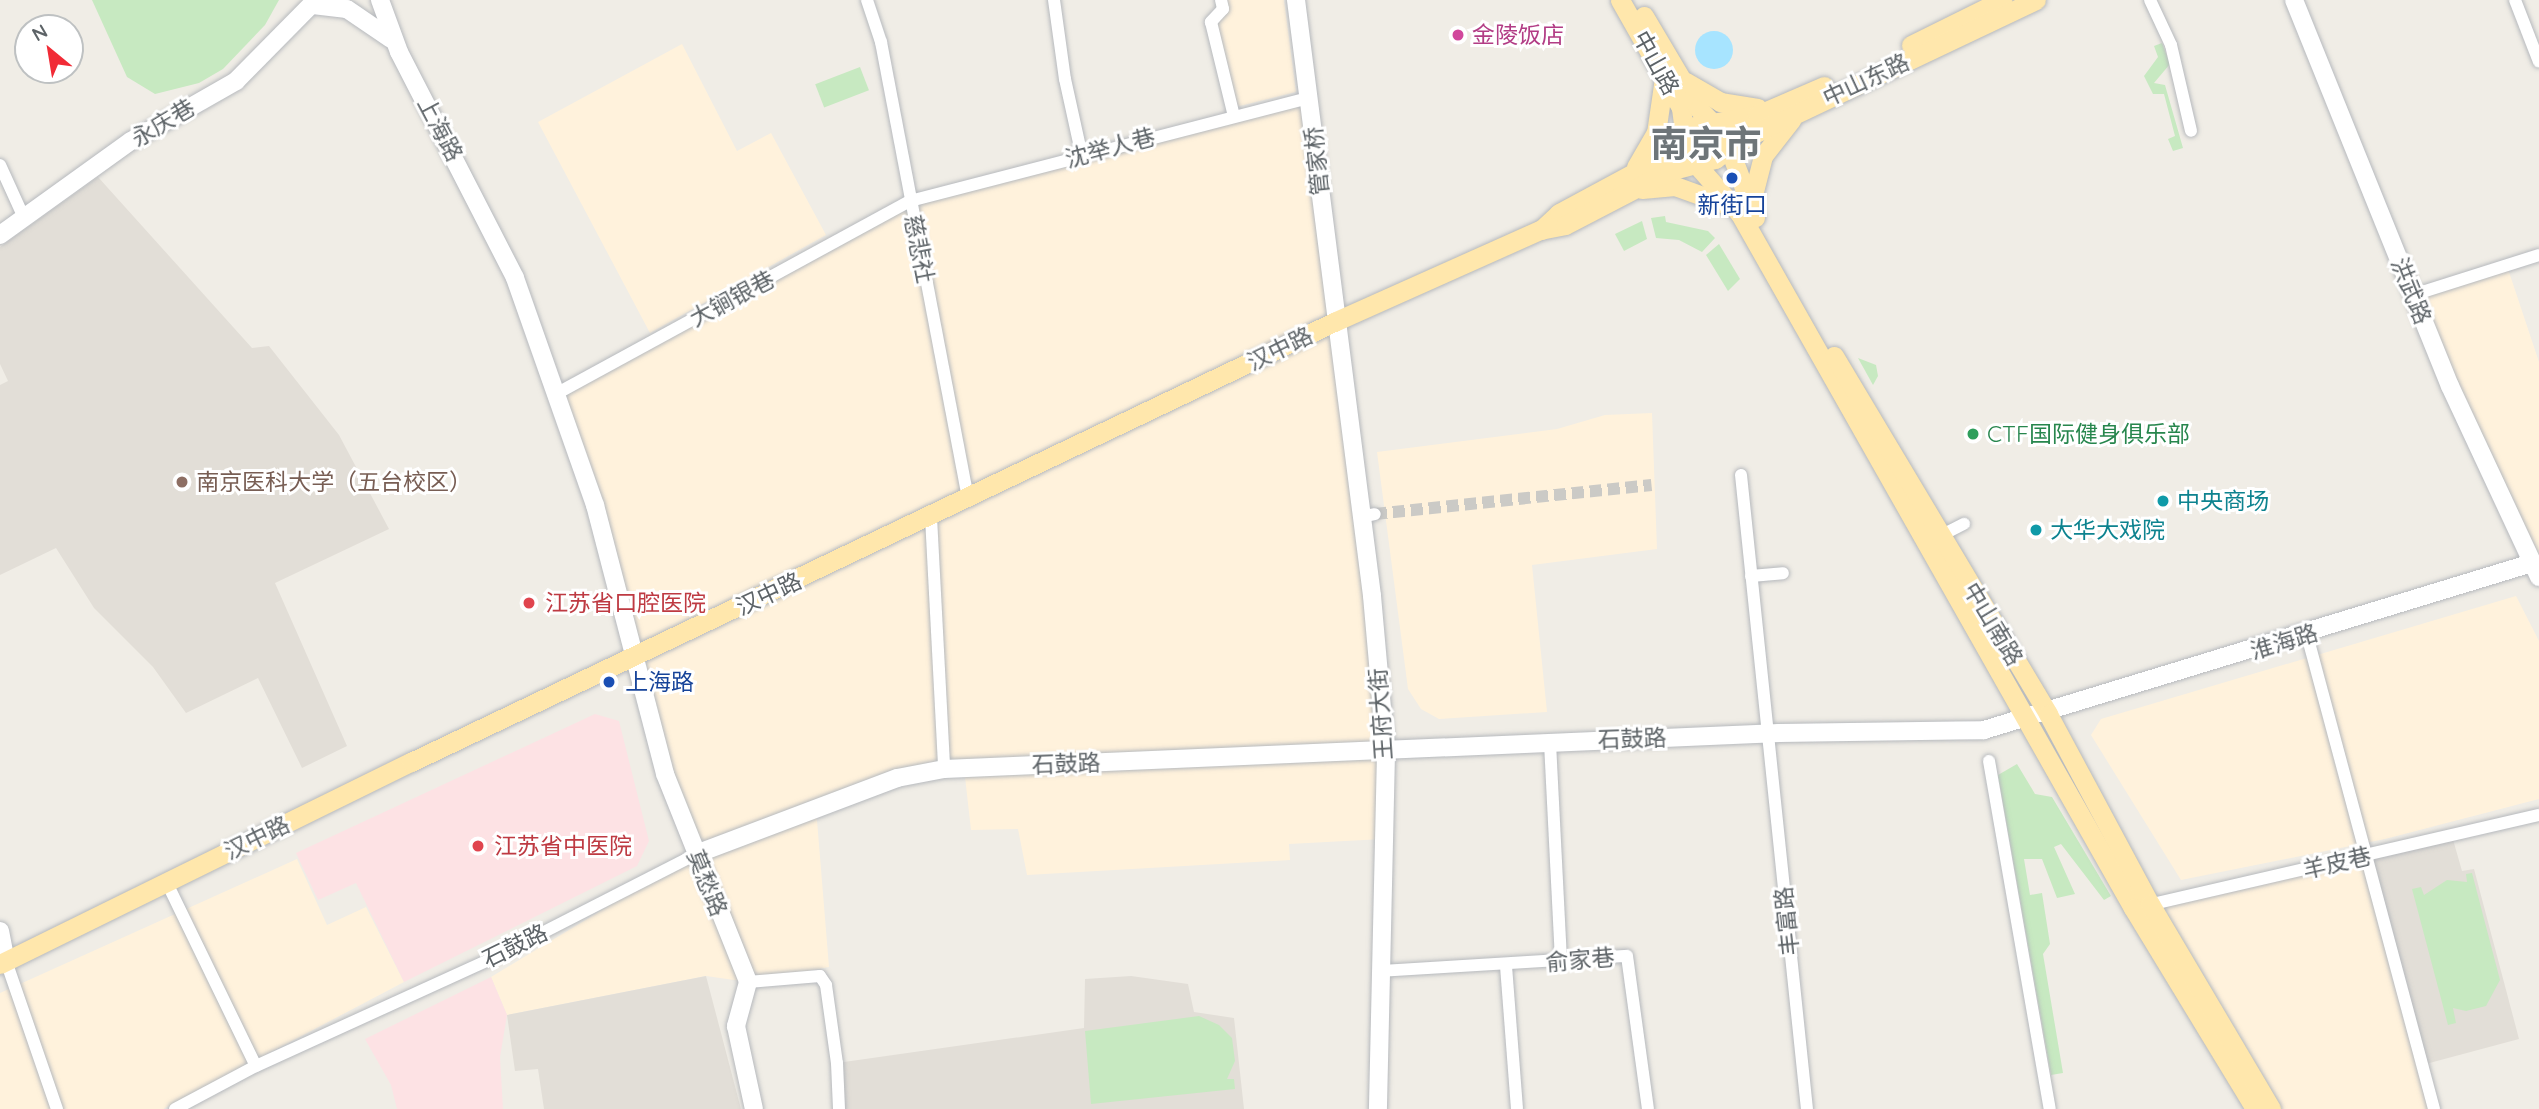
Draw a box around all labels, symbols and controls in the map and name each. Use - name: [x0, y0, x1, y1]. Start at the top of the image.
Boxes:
- north arrow: [14, 14, 84, 84]
- text: N: [27, 19, 52, 46]
- place label: 金陵饭店: [1472, 21, 1564, 49]
- street label: 中山路: [1627, 26, 1685, 100]
- marker: 金陵饭店: [1450, 27, 1466, 43]
- street label: 中山东路: [1818, 48, 1914, 112]
- street label: 上海路: [412, 92, 468, 166]
- street label: 永庆巷: [126, 93, 200, 153]
- district label: 南京市: [1651, 121, 1761, 165]
- street label: 沈举人巷: [1062, 123, 1158, 173]
- street label: 管家桥: [1300, 125, 1334, 197]
- marker: 新街口: [1722, 168, 1742, 188]
- place label: 新街口: [1698, 191, 1766, 219]
- street label: 慈悲社: [899, 213, 939, 285]
- street label: 洪武路: [2385, 254, 2437, 328]
- street label: 大锏银巷: [685, 265, 779, 333]
- street label: 汉中路: [1243, 321, 1317, 377]
- place label: CTF国际健身俱乐部: [1987, 420, 2190, 448]
- marker: CTF国际健身俱乐部: [1965, 426, 1981, 442]
- place label: 南京医科大学（五台校区）: [196, 468, 472, 496]
- marker: 南京医科大学（五台校区）: [174, 474, 190, 490]
- place label: 中央商场: [2177, 487, 2269, 515]
- marker: 中央商场: [2155, 493, 2171, 509]
- place label: 大华大戏院: [2050, 516, 2165, 544]
- marker: 大华大戏院: [2028, 522, 2044, 538]
- street label: 汉中路: [732, 567, 806, 621]
- street label: 中山南路: [1957, 577, 2029, 671]
- place label: 江苏省口腔医院: [545, 589, 706, 617]
- marker: 江苏省口腔医院: [519, 593, 539, 613]
- street label: 淮海路: [2247, 619, 2321, 665]
- street label: 王府大街: [1364, 667, 1398, 761]
- place label: 上海路: [625, 668, 694, 696]
- marker: 上海路: [599, 672, 619, 692]
- street label: 石鼓路: [1597, 724, 1667, 754]
- street label: 石鼓路: [1031, 749, 1101, 779]
- street label: 汉中路: [220, 810, 294, 866]
- place label: 江苏省中医院: [494, 832, 632, 860]
- marker: 江苏省中医院: [468, 836, 488, 856]
- street label: 羊皮巷: [2300, 842, 2374, 884]
- street label: 莫愁路: [681, 846, 733, 920]
- street label: 丰富路: [1770, 885, 1804, 957]
- street label: 石鼓路: [478, 918, 552, 974]
- street label: 俞家巷: [1544, 943, 1616, 977]

